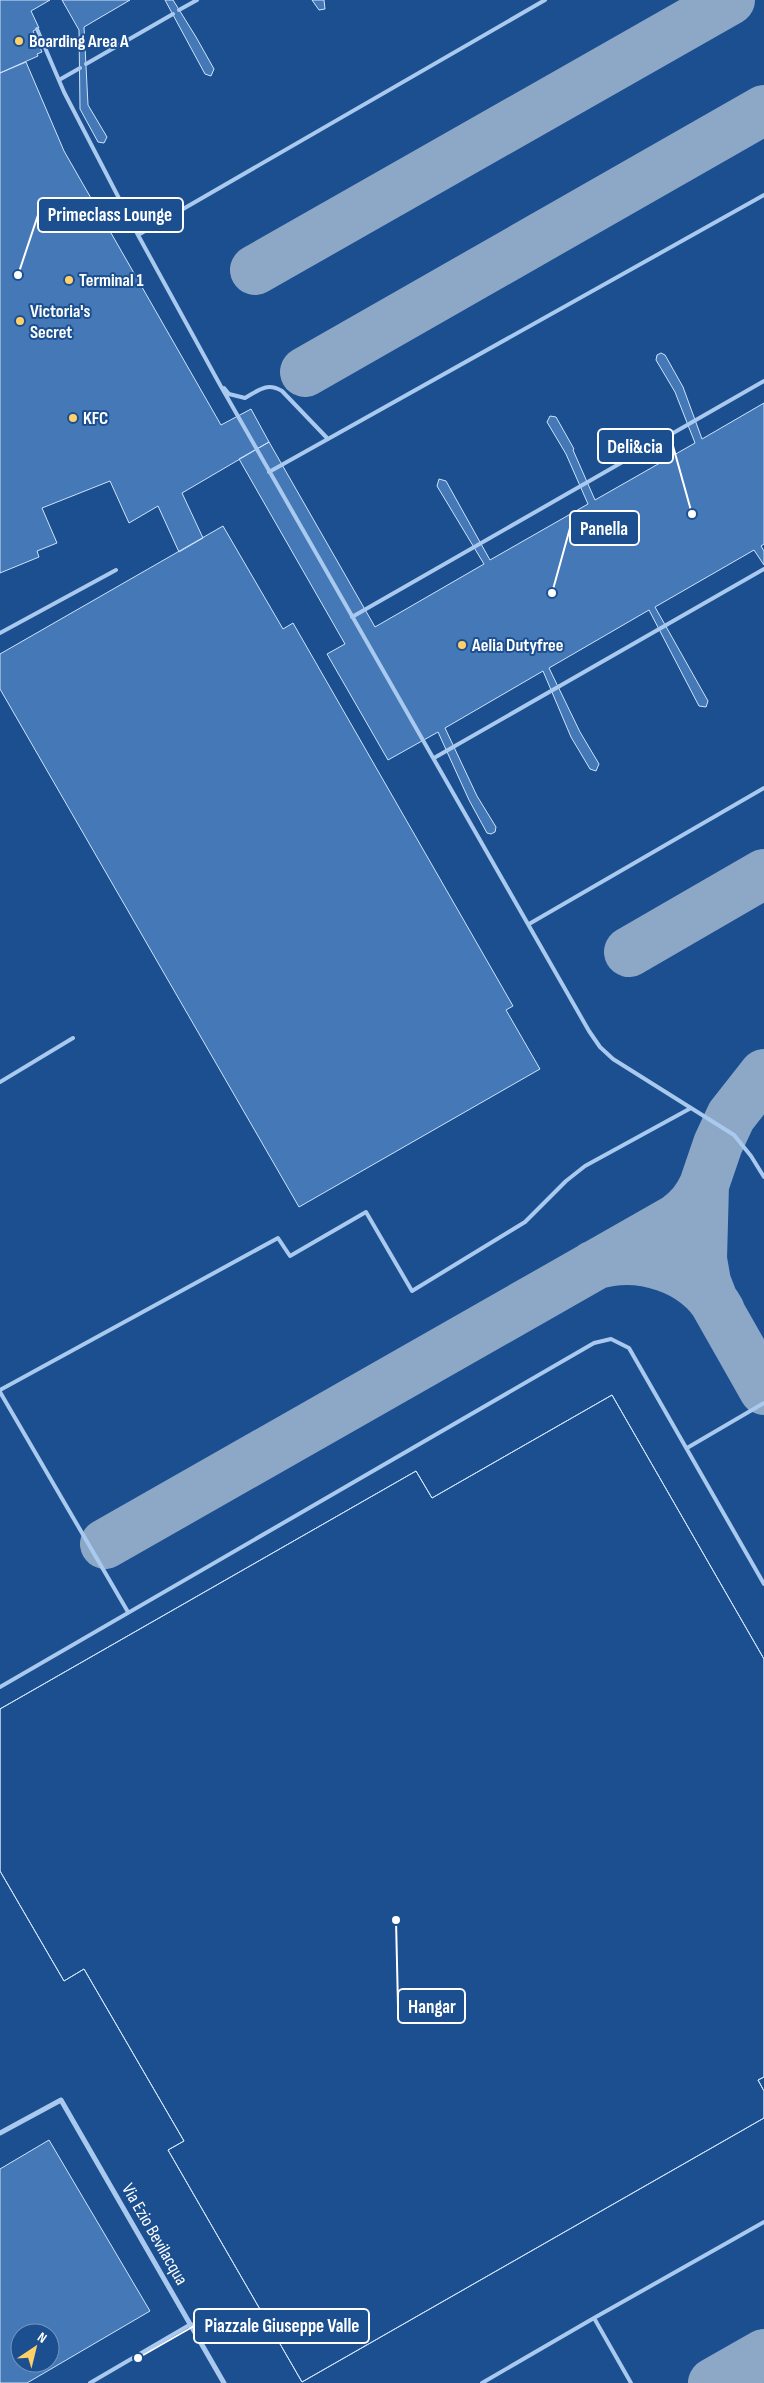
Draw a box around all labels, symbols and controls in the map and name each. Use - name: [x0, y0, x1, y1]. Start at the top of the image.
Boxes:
- place label: Boarding Area A: [29, 31, 129, 52]
- marker: Boarding Area A: [13, 35, 25, 47]
- callout: Primeclass Lounge: [38, 198, 183, 232]
- text: Primeclass Lounge: [48, 204, 172, 227]
- place label: Terminal 1: [79, 270, 143, 291]
- marker: Terminal 1: [63, 274, 75, 286]
- place label: Victoria's Secret: [30, 301, 91, 343]
- marker: Victoria's Secret: [14, 315, 26, 327]
- place label: KFC: [83, 408, 108, 429]
- marker: KFC: [67, 412, 79, 424]
- callout: Deli&cia: [598, 429, 673, 463]
- text: Deli&cia: [607, 436, 663, 459]
- callout: Panella: [570, 511, 639, 545]
- text: Panella: [580, 518, 628, 541]
- place label: Aelia Dutyfree: [471, 635, 564, 656]
- marker: Aelia Dutyfree: [456, 639, 468, 651]
- callout: Hangar: [398, 1989, 465, 2023]
- text: Hangar: [408, 1996, 456, 2019]
- street label: Via Ezio Bevilacqua: [117, 2180, 192, 2289]
- callout: Piazzale Giuseppe Valle: [194, 2309, 369, 2343]
- text: Piazzale Giuseppe Valle: [205, 2315, 359, 2338]
- north arrow: [10, 2323, 60, 2373]
- text: N: [34, 2329, 50, 2347]

